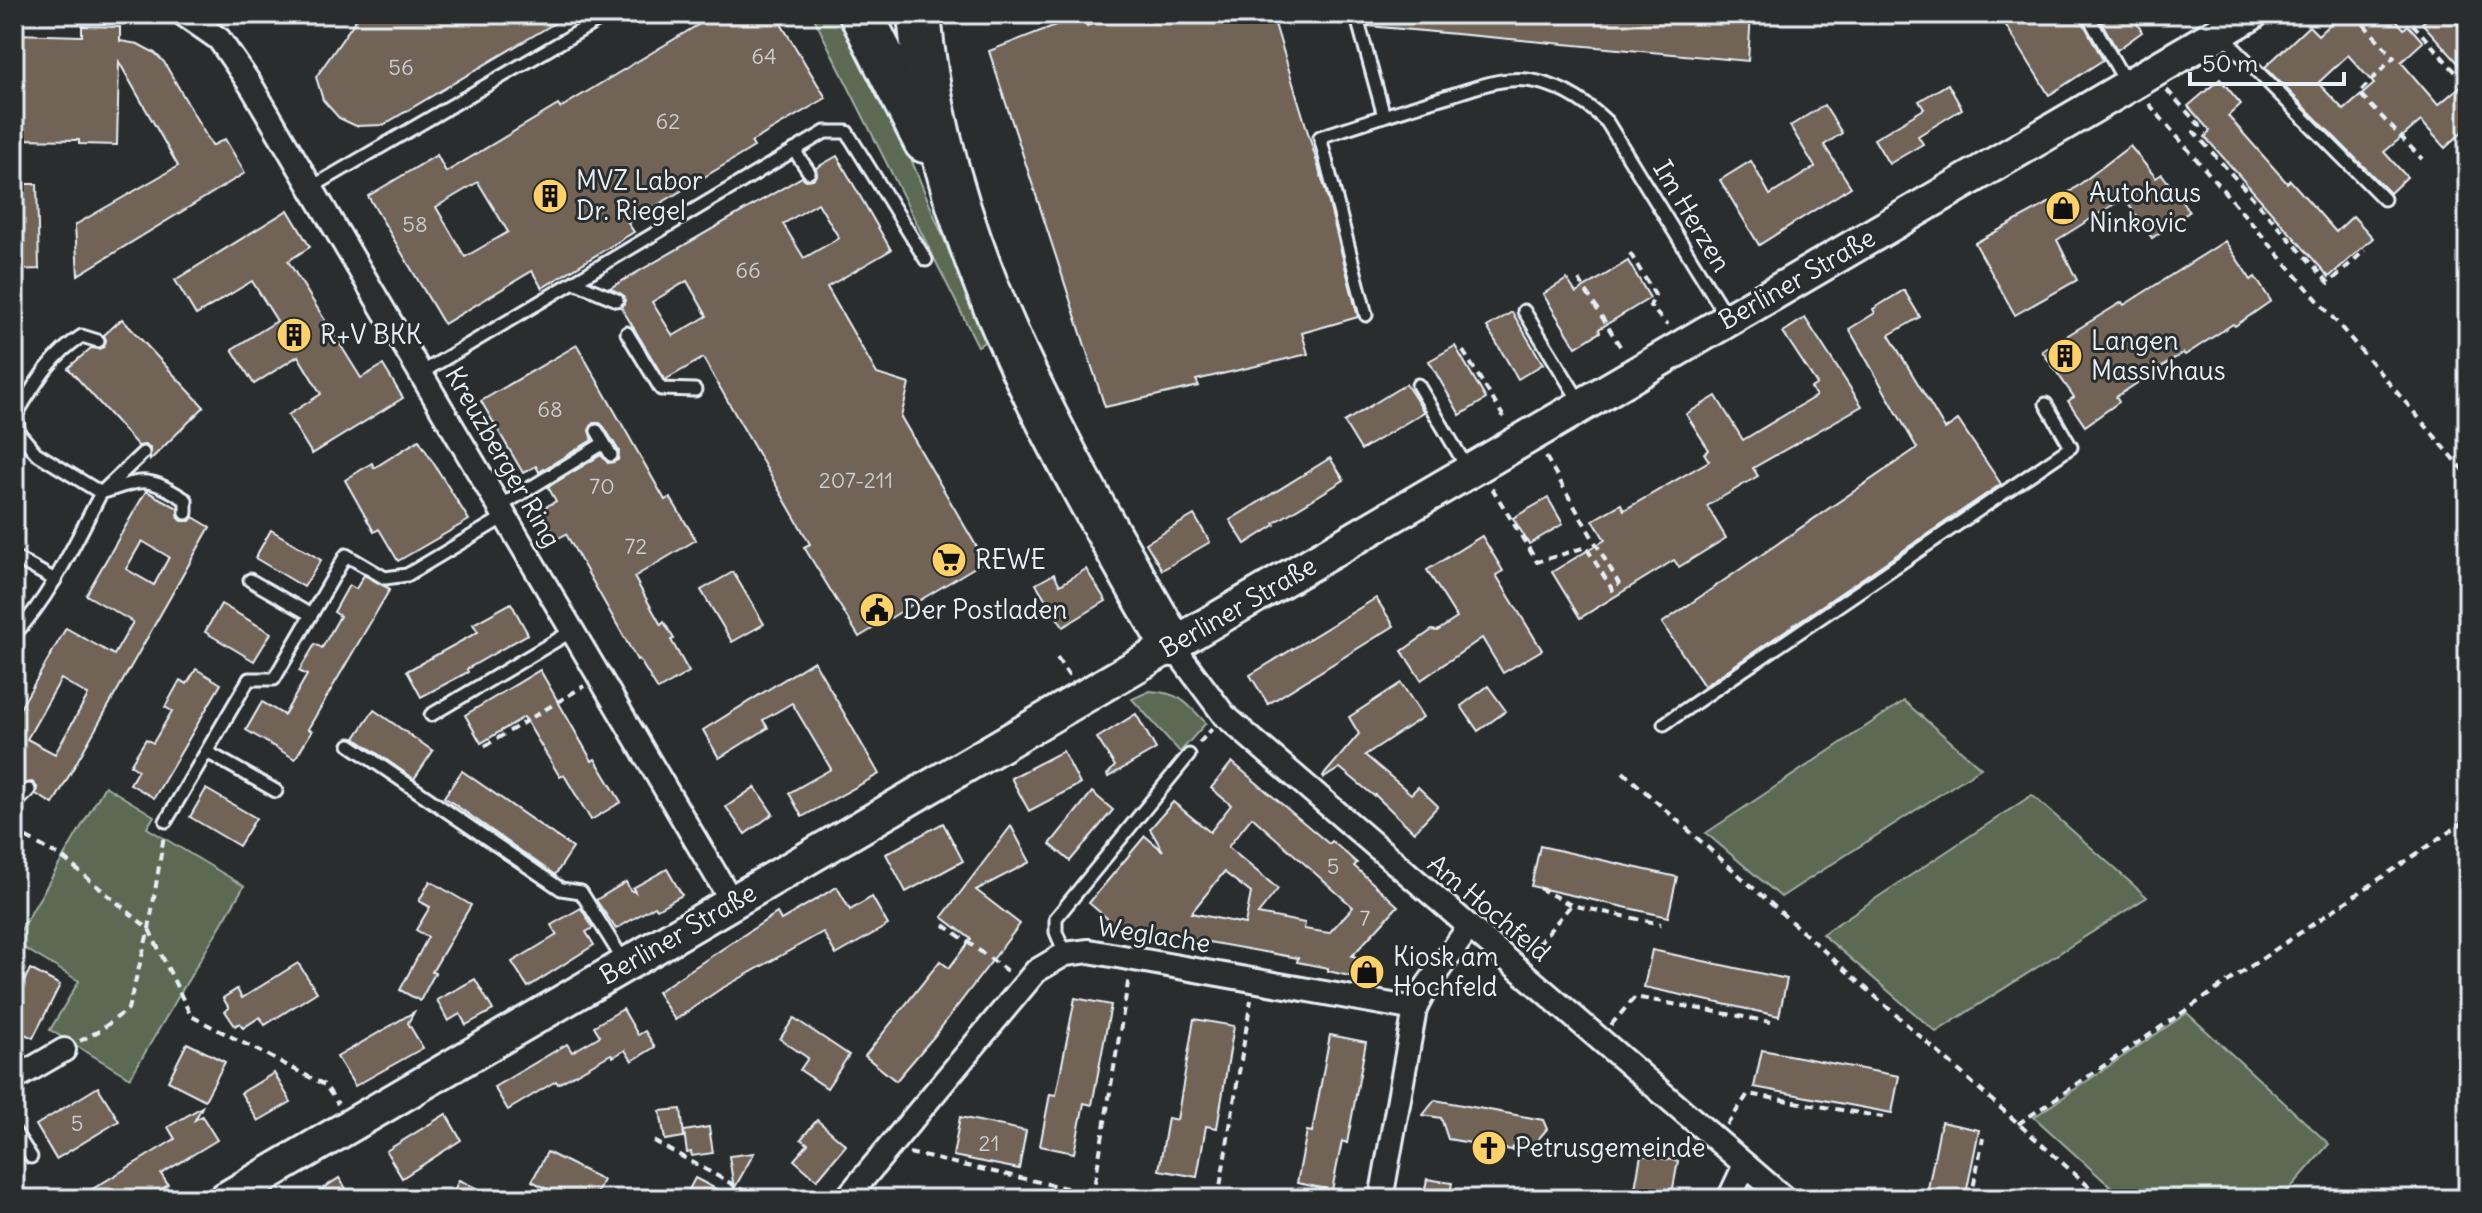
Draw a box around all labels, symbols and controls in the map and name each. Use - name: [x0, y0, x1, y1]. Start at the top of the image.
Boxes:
- scale bar: [2190, 36, 2344, 86]
- house number: 64: [751, 42, 777, 70]
- text: 50 m: [2202, 48, 2258, 78]
- house number: 56: [388, 53, 414, 81]
- house number: 62: [656, 107, 680, 135]
- street label: Im Herzen: [1646, 154, 1739, 278]
- place label: MVZ Labor Dr. Riegel: [576, 164, 703, 227]
- place label: Autohaus Ninkovic: [2089, 176, 2201, 239]
- building icon: MVZ Labor Dr. Riegel: [531, 177, 569, 215]
- shop icon: Autohaus Ninkovic: [2044, 189, 2082, 227]
- house number: 58: [402, 210, 428, 238]
- street label: Berliner Straße: [1713, 220, 1881, 337]
- house number: 66: [735, 256, 761, 284]
- building icon: R+V BKK: [275, 316, 313, 354]
- place label: R+V BKK: [320, 318, 422, 351]
- place label: Langen Massivhaus: [2091, 324, 2226, 387]
- building icon: Langen Massivhaus: [2046, 337, 2084, 375]
- street label: Kreuzberger Ring: [438, 360, 569, 553]
- house number: 68: [537, 395, 563, 423]
- house number: 207-211: [819, 466, 893, 494]
- house number: 70: [589, 472, 615, 500]
- house number: 72: [625, 532, 647, 560]
- supermarket icon: REWE: [930, 541, 968, 579]
- place label: REWE: [975, 543, 1046, 576]
- street label: Berliner Straße: [1154, 548, 1322, 665]
- public building icon: Der Postladen: [858, 591, 896, 629]
- place label: Der Postladen: [903, 593, 1067, 626]
- street label: Am Hochfeld: [1421, 847, 1557, 968]
- house number: 5: [1327, 852, 1339, 880]
- street label: Berliner Straße: [594, 875, 762, 992]
- house number: 7: [1360, 904, 1371, 932]
- street label: Weglache: [1095, 909, 1213, 960]
- place label: Kiosk am Hochfeld: [1393, 940, 1498, 1003]
- shop icon: Kiosk am Hochfeld: [1348, 953, 1386, 991]
- house number: 5: [71, 1109, 83, 1137]
- house number: 21: [979, 1129, 999, 1157]
- church icon: Petrusgemeinde: [1470, 1129, 1508, 1167]
- place label: Petrusgemeinde: [1515, 1131, 1705, 1164]

